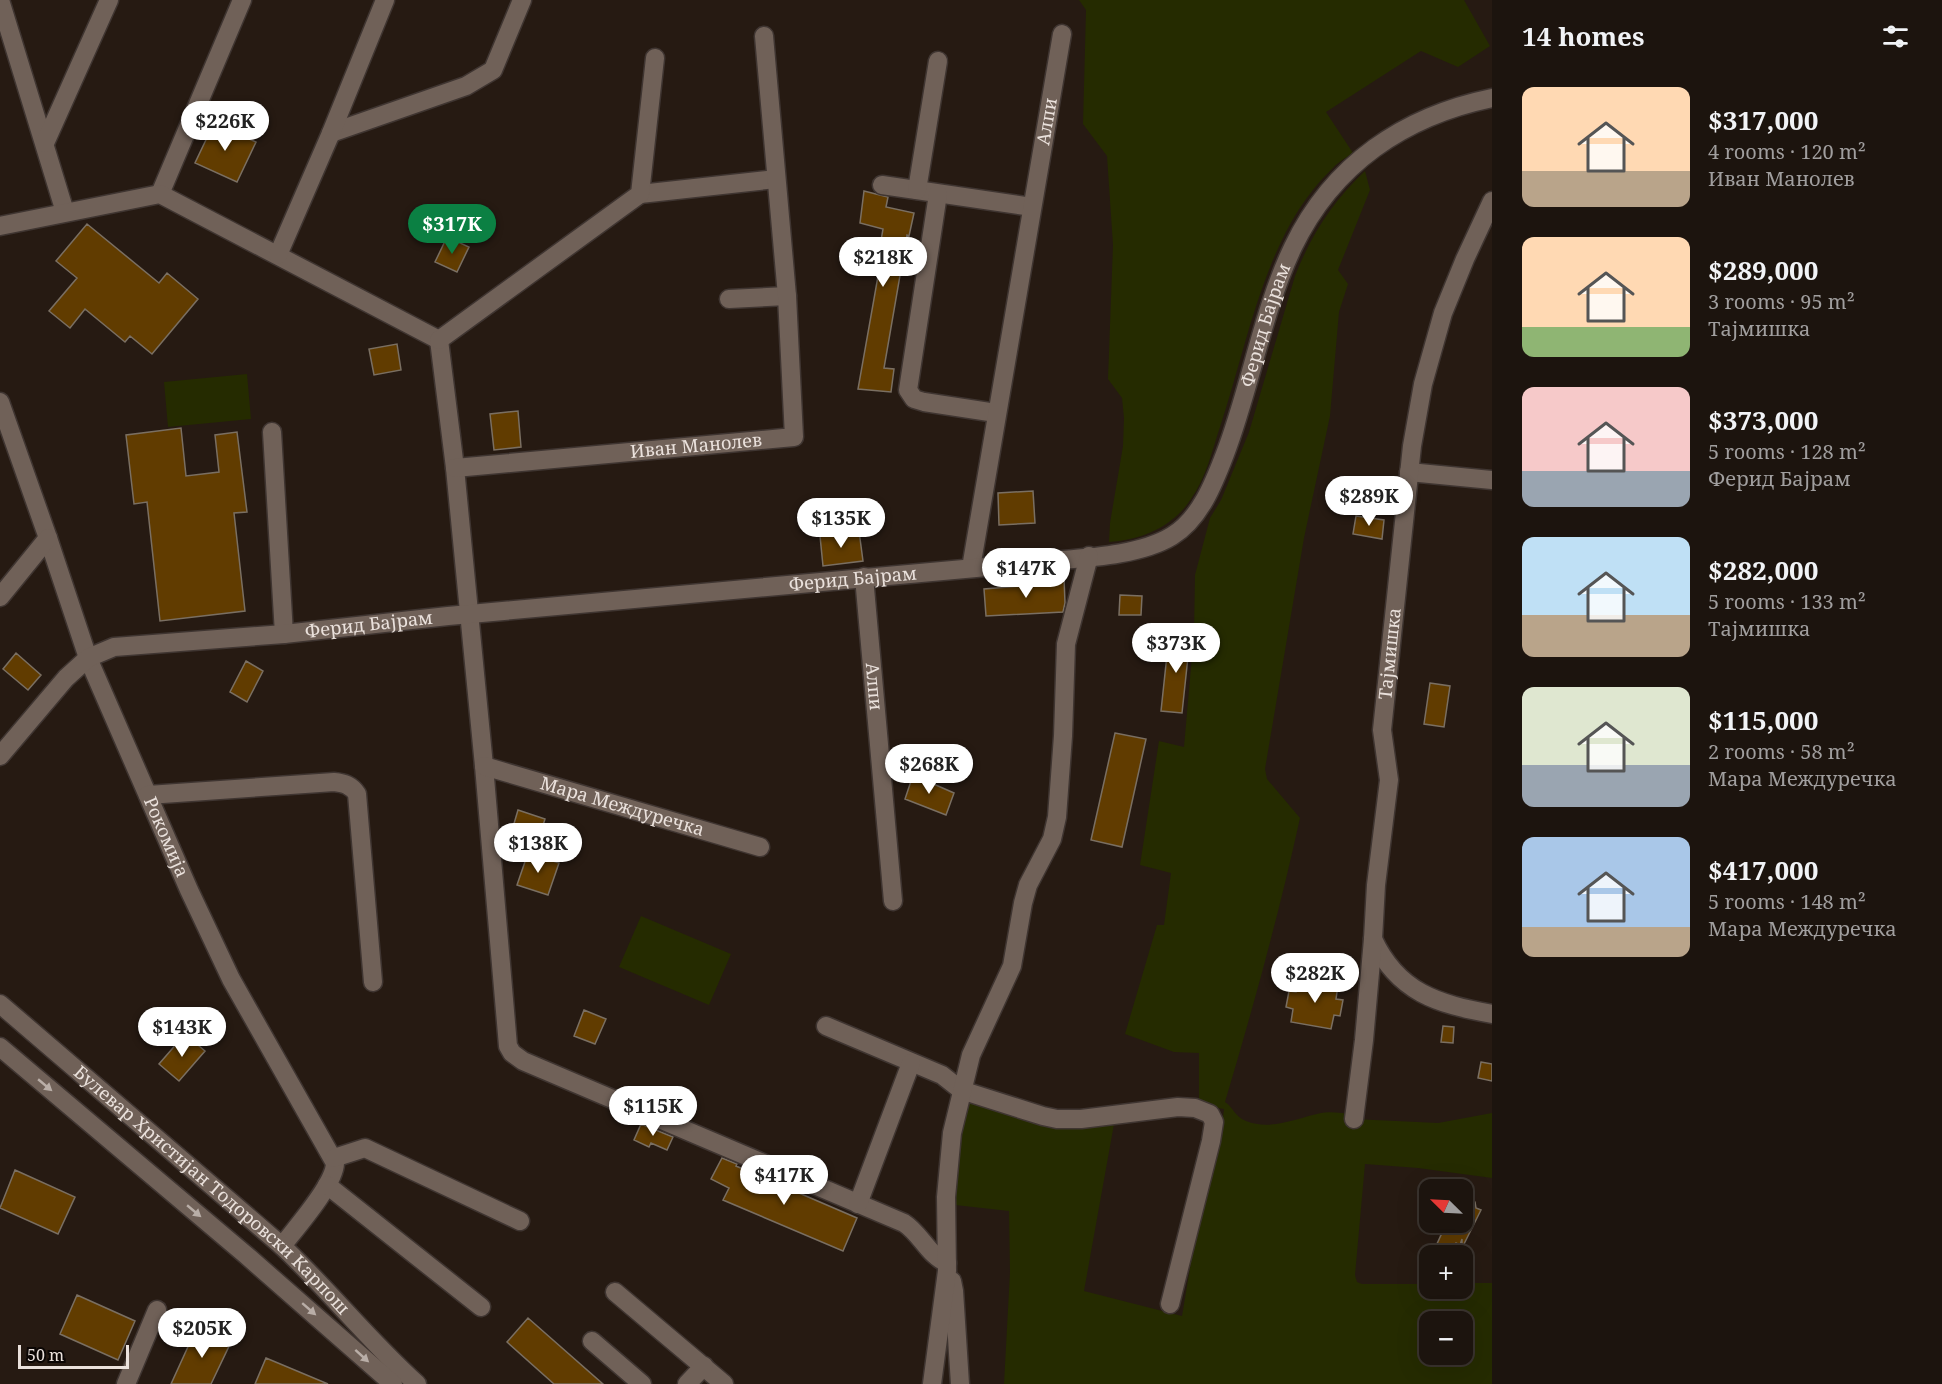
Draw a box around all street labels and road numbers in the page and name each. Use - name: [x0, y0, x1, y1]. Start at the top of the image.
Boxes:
- street label: Алпи: [1030, 96, 1062, 147]
- street label: Ферид Бајрам: [1234, 259, 1296, 390]
- street label: Иван Манолев: [629, 427, 763, 463]
- street label: Ферид Бајрам: [788, 560, 918, 596]
- street label: Ферид Бајрам: [304, 605, 434, 643]
- street label: Тајмишка: [1372, 607, 1406, 701]
- street label: Алпи: [861, 662, 889, 711]
- street label: Мара Междуречка: [538, 770, 707, 841]
- street label: Рокомија: [139, 793, 195, 881]
- street label: Булевар Христијан Тодоровски Карпош: [69, 1060, 355, 1319]

